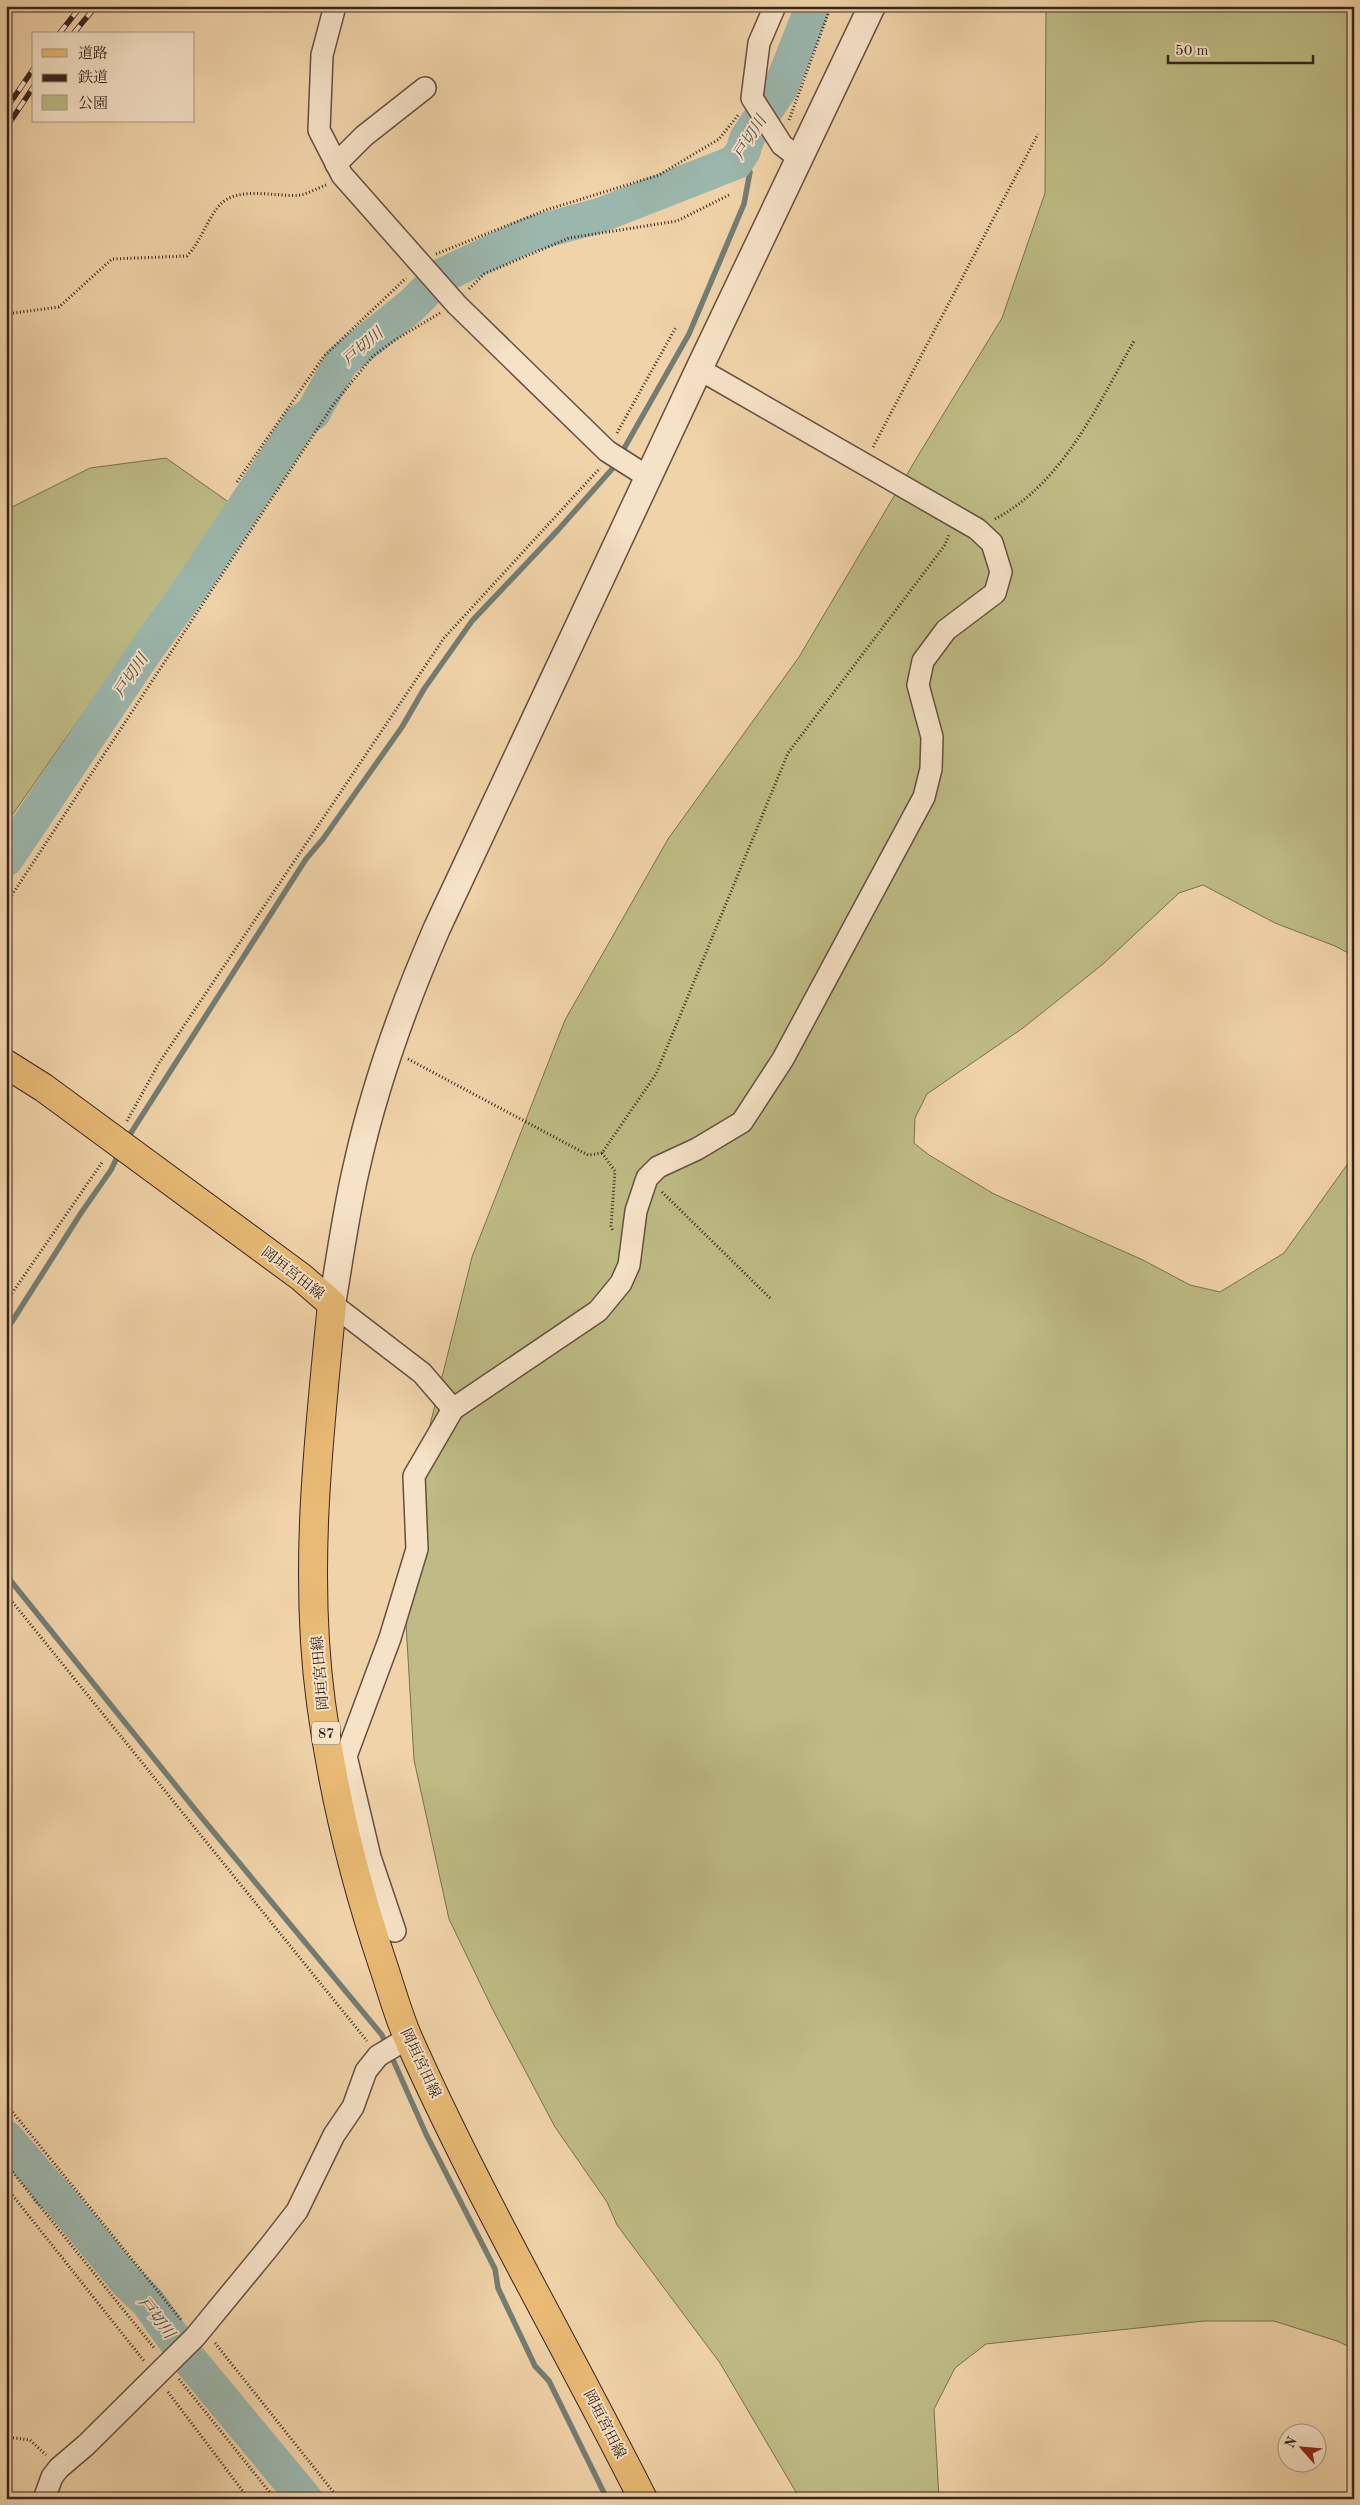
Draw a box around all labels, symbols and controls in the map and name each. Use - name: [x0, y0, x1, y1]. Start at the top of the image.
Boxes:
- legend: [32, 32, 195, 122]
- scale bar: [1168, 32, 1312, 64]
- text: 50 m: [1175, 44, 1209, 59]
- text: 道路: [78, 45, 108, 62]
- text: 鉄道: [78, 69, 108, 86]
- text: 公園: [78, 95, 108, 112]
- water label: 戸切川: [729, 111, 771, 163]
- water label: 戸切川: [339, 323, 388, 369]
- water label: 戸切川: [110, 649, 153, 700]
- street label: 岡垣宮田線: [258, 1244, 327, 1303]
- street label: 岡垣宮田線: [309, 1635, 332, 1711]
- road number: 87: [312, 1722, 340, 1745]
- street label: 岡垣宮田線: [397, 2026, 444, 2101]
- water label: 戸切川: [134, 2293, 179, 2344]
- street label: 岡垣宮田線: [580, 2387, 629, 2462]
- north arrow: [1278, 2422, 1328, 2472]
- text: N: [1283, 2434, 1300, 2450]

